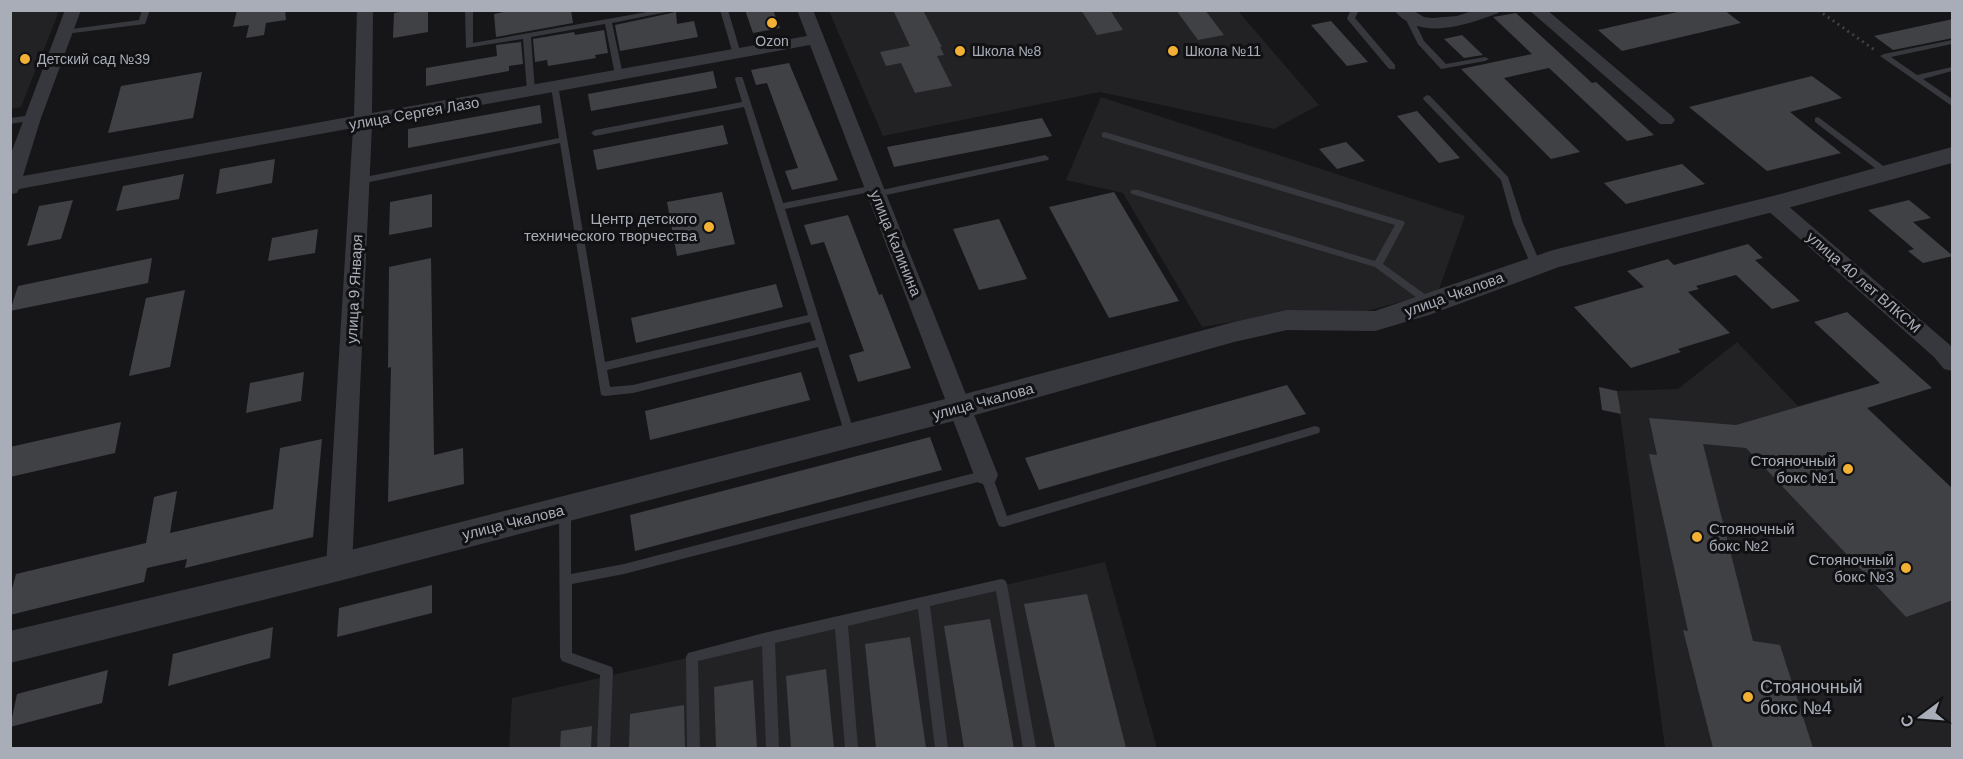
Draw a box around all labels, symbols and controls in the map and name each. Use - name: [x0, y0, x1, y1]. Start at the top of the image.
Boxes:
- marker: Ozon: [765, 16, 779, 30]
- place label: Ozon: [755, 33, 789, 49]
- place label: Школа №8: [972, 43, 1041, 59]
- place label: Школа №11: [1185, 43, 1261, 59]
- marker: Школа №8: [953, 44, 967, 58]
- marker: Школа №11: [1166, 44, 1180, 58]
- place label: Детский сад №39: [37, 51, 150, 67]
- marker: Детский сад №39: [18, 52, 32, 66]
- street label: улица Сергея Лазо: [348, 93, 480, 133]
- street label: улица Калинина: [867, 187, 925, 299]
- place label: Центр детского технического творчества: [524, 210, 698, 244]
- marker: Центр детского технического творчества: [702, 220, 716, 234]
- street label: улица 40 лет ВЛКСМ: [1804, 228, 1924, 336]
- street label: улица 9 Января: [343, 234, 365, 344]
- street label: улица Чкалова: [1402, 268, 1506, 320]
- street label: улица Чкалова: [931, 379, 1036, 423]
- place label: Стояночный бокс №1: [1750, 452, 1836, 486]
- marker: Стояночный бокс №1: [1841, 462, 1855, 476]
- street label: улица Чкалова: [460, 501, 566, 543]
- place label: Стояночный бокс №2: [1709, 520, 1795, 554]
- marker: Стояночный бокс №2: [1690, 530, 1704, 544]
- place label: Стояночный бокс №3: [1808, 551, 1894, 585]
- marker: Стояночный бокс №3: [1899, 561, 1913, 575]
- place label: Стояночный бокс №4: [1760, 677, 1863, 718]
- north arrow: [1891, 687, 1951, 747]
- marker: Стояночный бокс №4: [1741, 690, 1755, 704]
- text: С: [1897, 713, 1917, 729]

